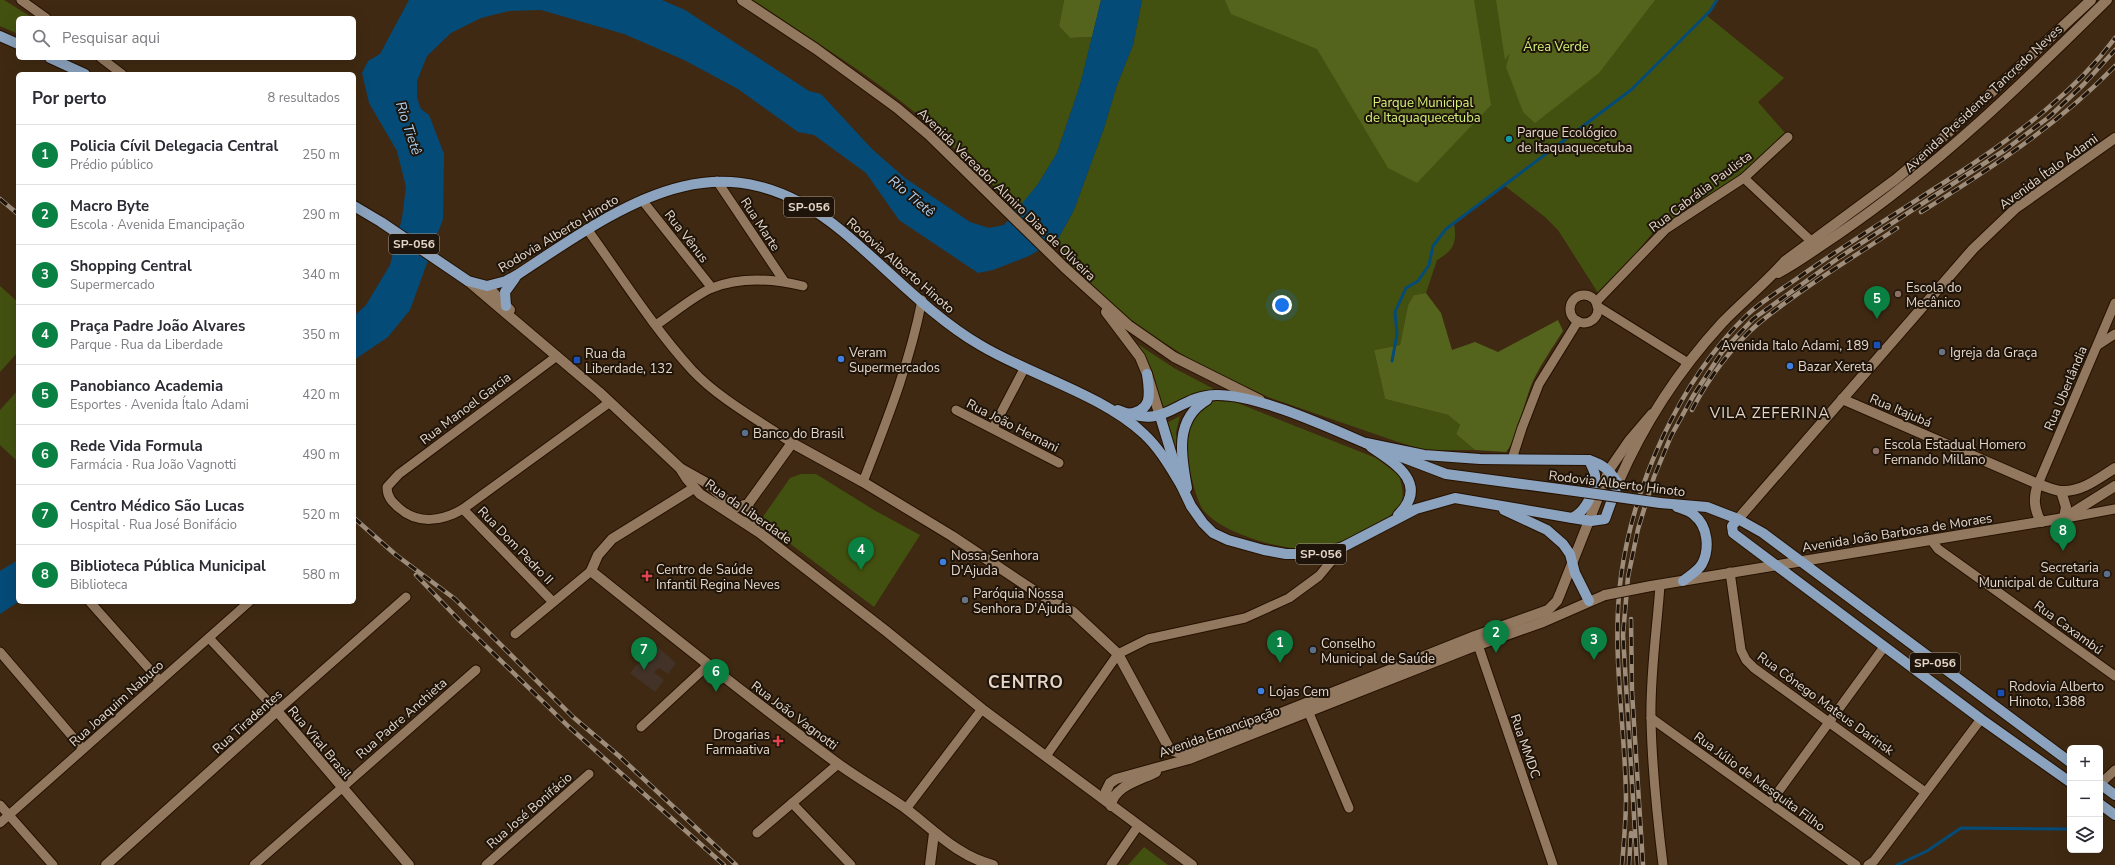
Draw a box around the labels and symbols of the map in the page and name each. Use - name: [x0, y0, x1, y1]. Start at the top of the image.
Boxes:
- street label: Avenida Presidente Tancredo Neves: [1901, 21, 2066, 177]
- park label: Área Verde: [1523, 37, 1589, 56]
- park label: Parque Municipal de Itaquaquecetuba: [1365, 94, 1481, 127]
- water label: Rio Tietê: [391, 99, 426, 158]
- street label: Avenida Vereador Almiro Dias de Oliveira: [913, 104, 1099, 285]
- place label: Parque Ecológico de Itaquaquecetuba: [1517, 124, 1632, 157]
- street label: Avenida Ítalo Adami: [1995, 129, 2102, 214]
- marker: Parque Ecológico de Itaquaquecetuba: [1504, 134, 1514, 144]
- street label: Rua Cabrália Paulista: [1646, 147, 1756, 236]
- water label: Rio Tietê: [884, 171, 939, 222]
- street label: Rodovia Alberto Hinoto: [495, 191, 622, 277]
- street label: Rua Marte: [736, 194, 784, 255]
- road number: SP-056: [784, 197, 834, 217]
- street label: Rua Vênus: [660, 207, 712, 267]
- street label: Rodovia Alberto Hinoto: [843, 214, 958, 318]
- road number: SP-056: [389, 234, 439, 254]
- place label: Escola do Mecânico: [1906, 279, 1962, 312]
- pin: 5: [1864, 286, 1890, 319]
- marker: Escola do Mecânico: [1893, 289, 1903, 299]
- your location: [1272, 295, 1292, 315]
- place label: Avenida Italo Adami, 189: [1721, 337, 1869, 355]
- marker: Avenida Italo Adami, 189: [1872, 340, 1882, 350]
- street label: Rua Uberlândia: [2040, 343, 2092, 434]
- place label: Veram Supermercados: [848, 344, 940, 377]
- place label: Igreja da Graça: [1950, 344, 2037, 362]
- place label: Rua da Liberdade, 132: [585, 345, 673, 378]
- marker: Igreja da Graça: [1937, 347, 1947, 357]
- marker: Veram Supermercados: [836, 354, 846, 364]
- marker: Rua da Liberdade, 132: [572, 355, 582, 365]
- place label: Bazar Xereta: [1798, 358, 1873, 376]
- marker: Bazar Xereta: [1785, 361, 1795, 371]
- street label: Rua Manoel Garcia: [416, 369, 515, 449]
- street label: Rua Itajubá: [1867, 390, 1934, 432]
- street label: Rua João Hernani: [963, 395, 1062, 457]
- district label: VILA ZEFERINA: [1709, 403, 1830, 423]
- place label: Banco do Brasil: [753, 425, 844, 443]
- marker: Banco do Brasil: [740, 428, 750, 438]
- place label: Escola Estadual Homero Fernando Millano: [1884, 436, 2026, 469]
- marker: Escola Estadual Homero Fernando Millano: [1871, 446, 1881, 456]
- street label: Rodovia Alberto Hinoto: [1548, 467, 1686, 501]
- street label: Rua da Liberdade: [701, 475, 795, 549]
- street label: Rua Dom Pedro II: [473, 503, 557, 589]
- street label: Avenida João Barbosa de Moraes: [1801, 509, 1993, 557]
- pin: 8: [2050, 518, 2076, 551]
- pin: 4: [848, 537, 874, 570]
- road number: SP-056: [1296, 544, 1346, 564]
- place label: Nossa Senhora D'Ajuda: [951, 547, 1039, 580]
- marker: Nossa Senhora D'Ajuda: [938, 557, 948, 567]
- place label: Secretaria Municipal de Cultura: [1979, 559, 2099, 592]
- place label: Centro de Saúde Infantil Regina Neves: [656, 561, 780, 594]
- marker: Secretaria Municipal de Cultura: [2102, 569, 2112, 579]
- marker: Centro de Saúde Infantil Regina Neves: [641, 570, 653, 582]
- place label: Paróquia Nossa Senhora D'Ajuda: [973, 585, 1072, 618]
- marker: Paróquia Nossa Senhora D'Ajuda: [960, 595, 970, 605]
- street label: Rua Caxambú: [2030, 597, 2107, 659]
- pin: 2: [1483, 620, 1509, 653]
- pin: 3: [1581, 627, 1607, 660]
- pin: 1: [1267, 630, 1293, 663]
- place label: Conselho Municipal de Saúde: [1321, 635, 1435, 668]
- pin: 7: [631, 637, 657, 670]
- marker: Conselho Municipal de Saúde: [1308, 645, 1318, 655]
- street label: Rua Cônego Mateus Darinsk: [1753, 648, 1898, 760]
- road number: SP-056: [1910, 653, 1960, 673]
- street label: Rua Joaquim Nabuco: [66, 656, 168, 751]
- pin: 6: [703, 659, 729, 692]
- district label: CENTRO: [988, 671, 1064, 694]
- street label: Rua Padre Anchieta: [352, 674, 451, 763]
- street label: Rua João Vagnotti: [747, 677, 841, 754]
- place label: Rodovia Alberto Hinoto, 1388: [2009, 678, 2104, 711]
- place label: Lojas Cem: [1269, 683, 1329, 701]
- street label: Rua Tiradentes: [209, 686, 286, 758]
- marker: Lojas Cem: [1256, 686, 1266, 696]
- marker: Rodovia Alberto Hinoto, 1388: [1996, 688, 2006, 698]
- street label: Rua Vital Brasil: [283, 702, 355, 783]
- street label: Avenida Emancipação: [1156, 702, 1282, 762]
- street label: Rua MMDC: [1506, 712, 1545, 781]
- place label: Drogarias Farmaativa: [706, 726, 770, 759]
- street label: Rua Júlio de Mesquita Filho: [1690, 728, 1829, 836]
- marker: Drogarias Farmaativa: [773, 736, 783, 746]
- street label: Rua José Bonifácio: [483, 769, 576, 853]

